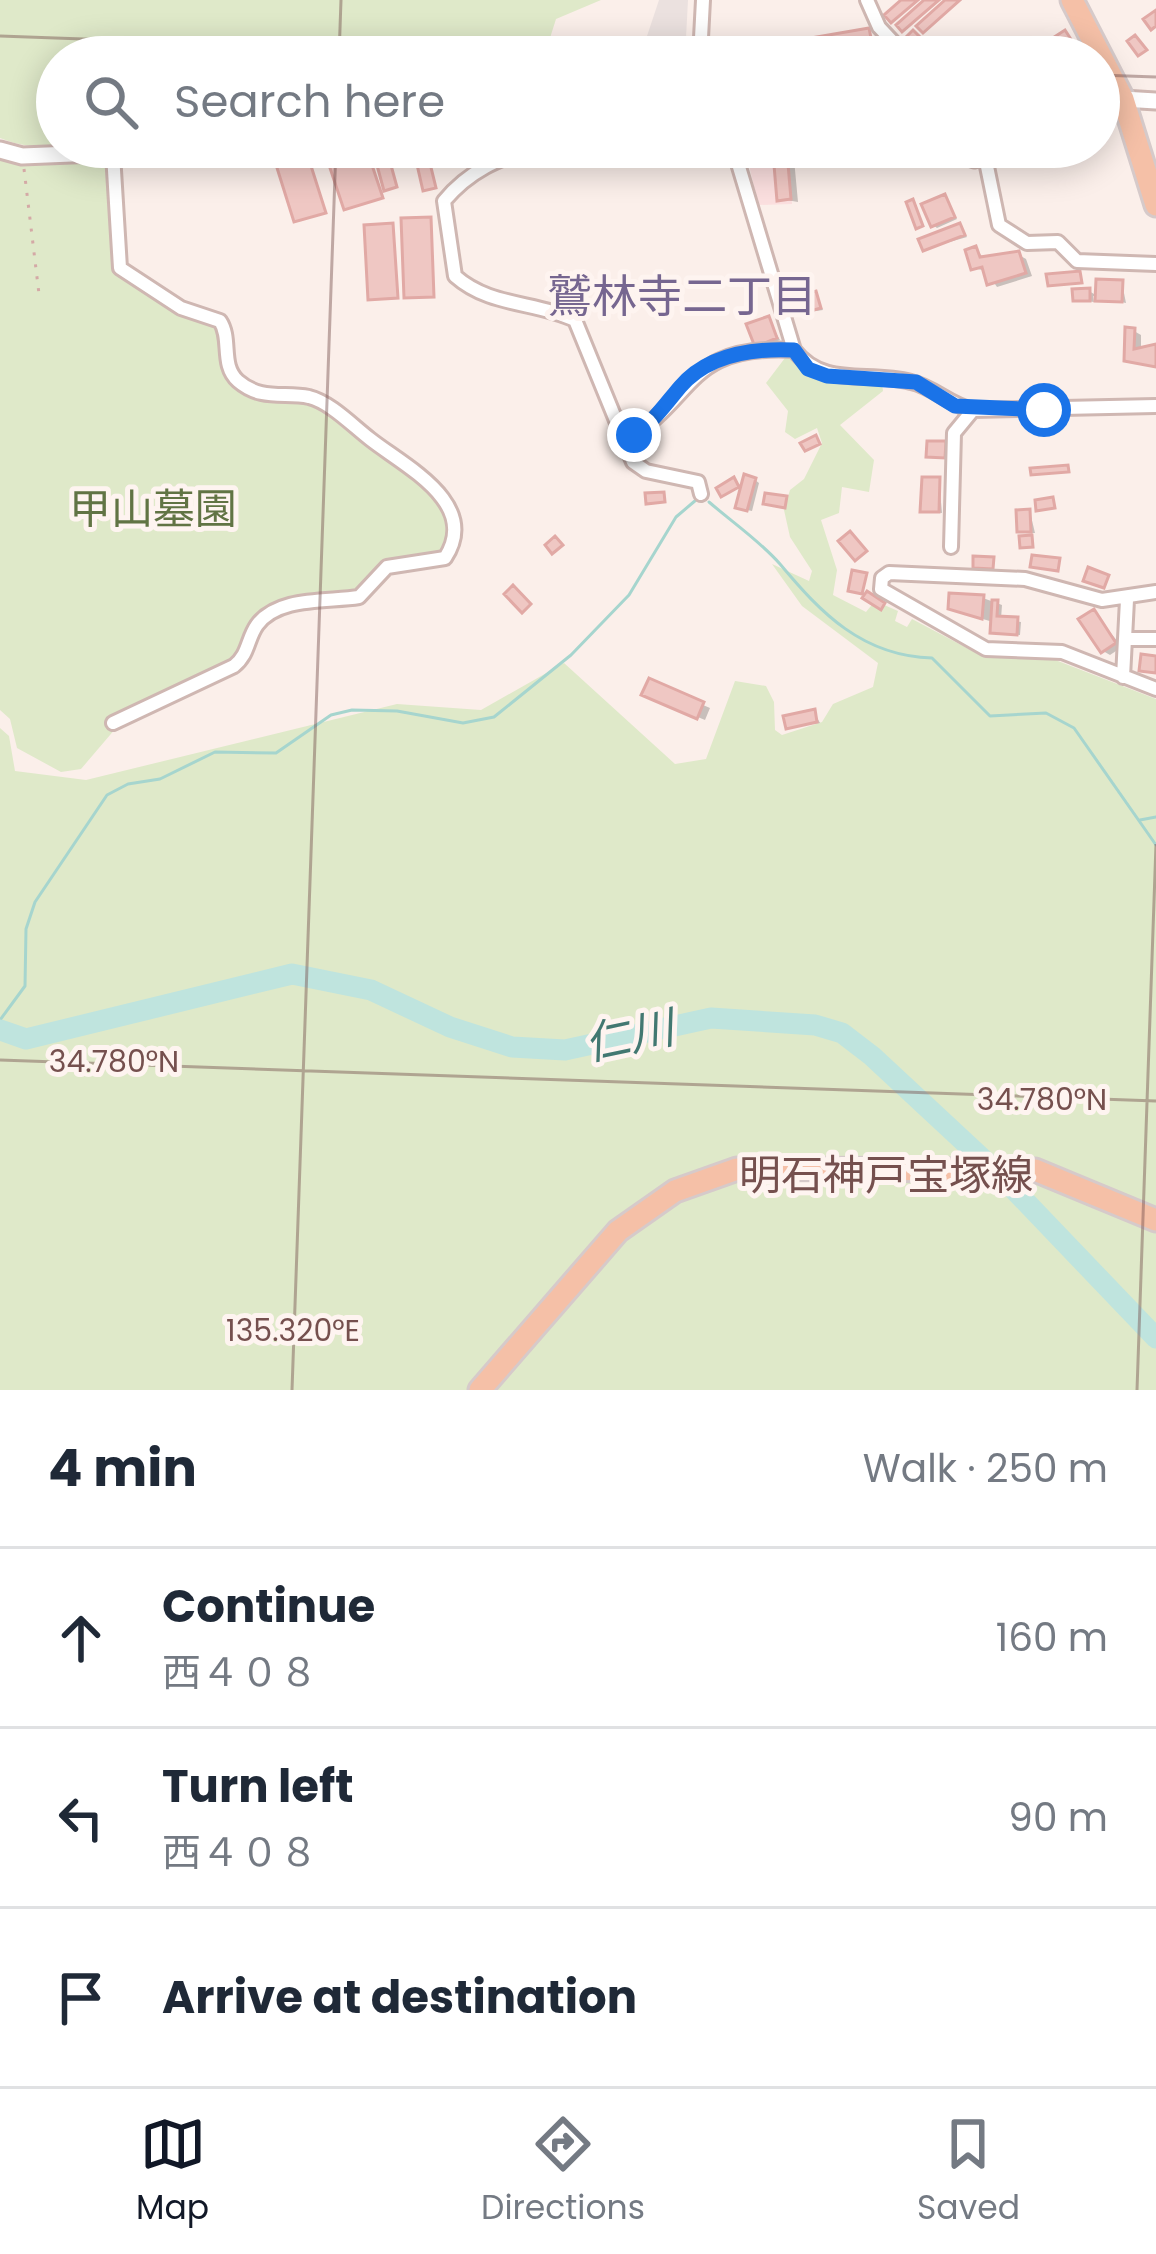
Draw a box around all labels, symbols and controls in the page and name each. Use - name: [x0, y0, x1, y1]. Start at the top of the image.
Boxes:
- search box: [36, 36, 1120, 168]
- icon: search: [78, 69, 144, 135]
- text: Search here: [174, 70, 445, 133]
- district label: 鷲林寺二丁目: [547, 265, 817, 328]
- route start: [1017, 383, 1071, 437]
- route end: [607, 408, 661, 462]
- park label: 甲山墓園: [69, 480, 237, 539]
- water label: 仁川: [578, 995, 683, 1076]
- text: 34.780°N: [49, 1040, 179, 1083]
- text: 34.780°N: [977, 1078, 1107, 1121]
- street label: 明石神戸宝塚線: [739, 1146, 1033, 1205]
- text: 135.320°E: [226, 1309, 360, 1352]
- text: 4 min: [48, 1432, 197, 1504]
- text: Walk · 250 m: [863, 1441, 1108, 1496]
- text: Continue: [162, 1575, 375, 1638]
- icon: ahead: [48, 1605, 114, 1671]
- text: 160 m: [996, 1610, 1108, 1665]
- text: 西４０８: [162, 1645, 318, 1700]
- text: Turn left: [162, 1755, 354, 1818]
- icon: left: [48, 1785, 114, 1851]
- text: 90 m: [1008, 1790, 1108, 1845]
- text: 西４０８: [162, 1825, 318, 1880]
- icon: arrive: [48, 1965, 114, 2031]
- text: Arrive at destination: [162, 1966, 637, 2029]
- tab: Map: [136, 2111, 209, 2233]
- tab: Directions: [481, 2111, 645, 2233]
- tab: Saved: [917, 2111, 1020, 2233]

